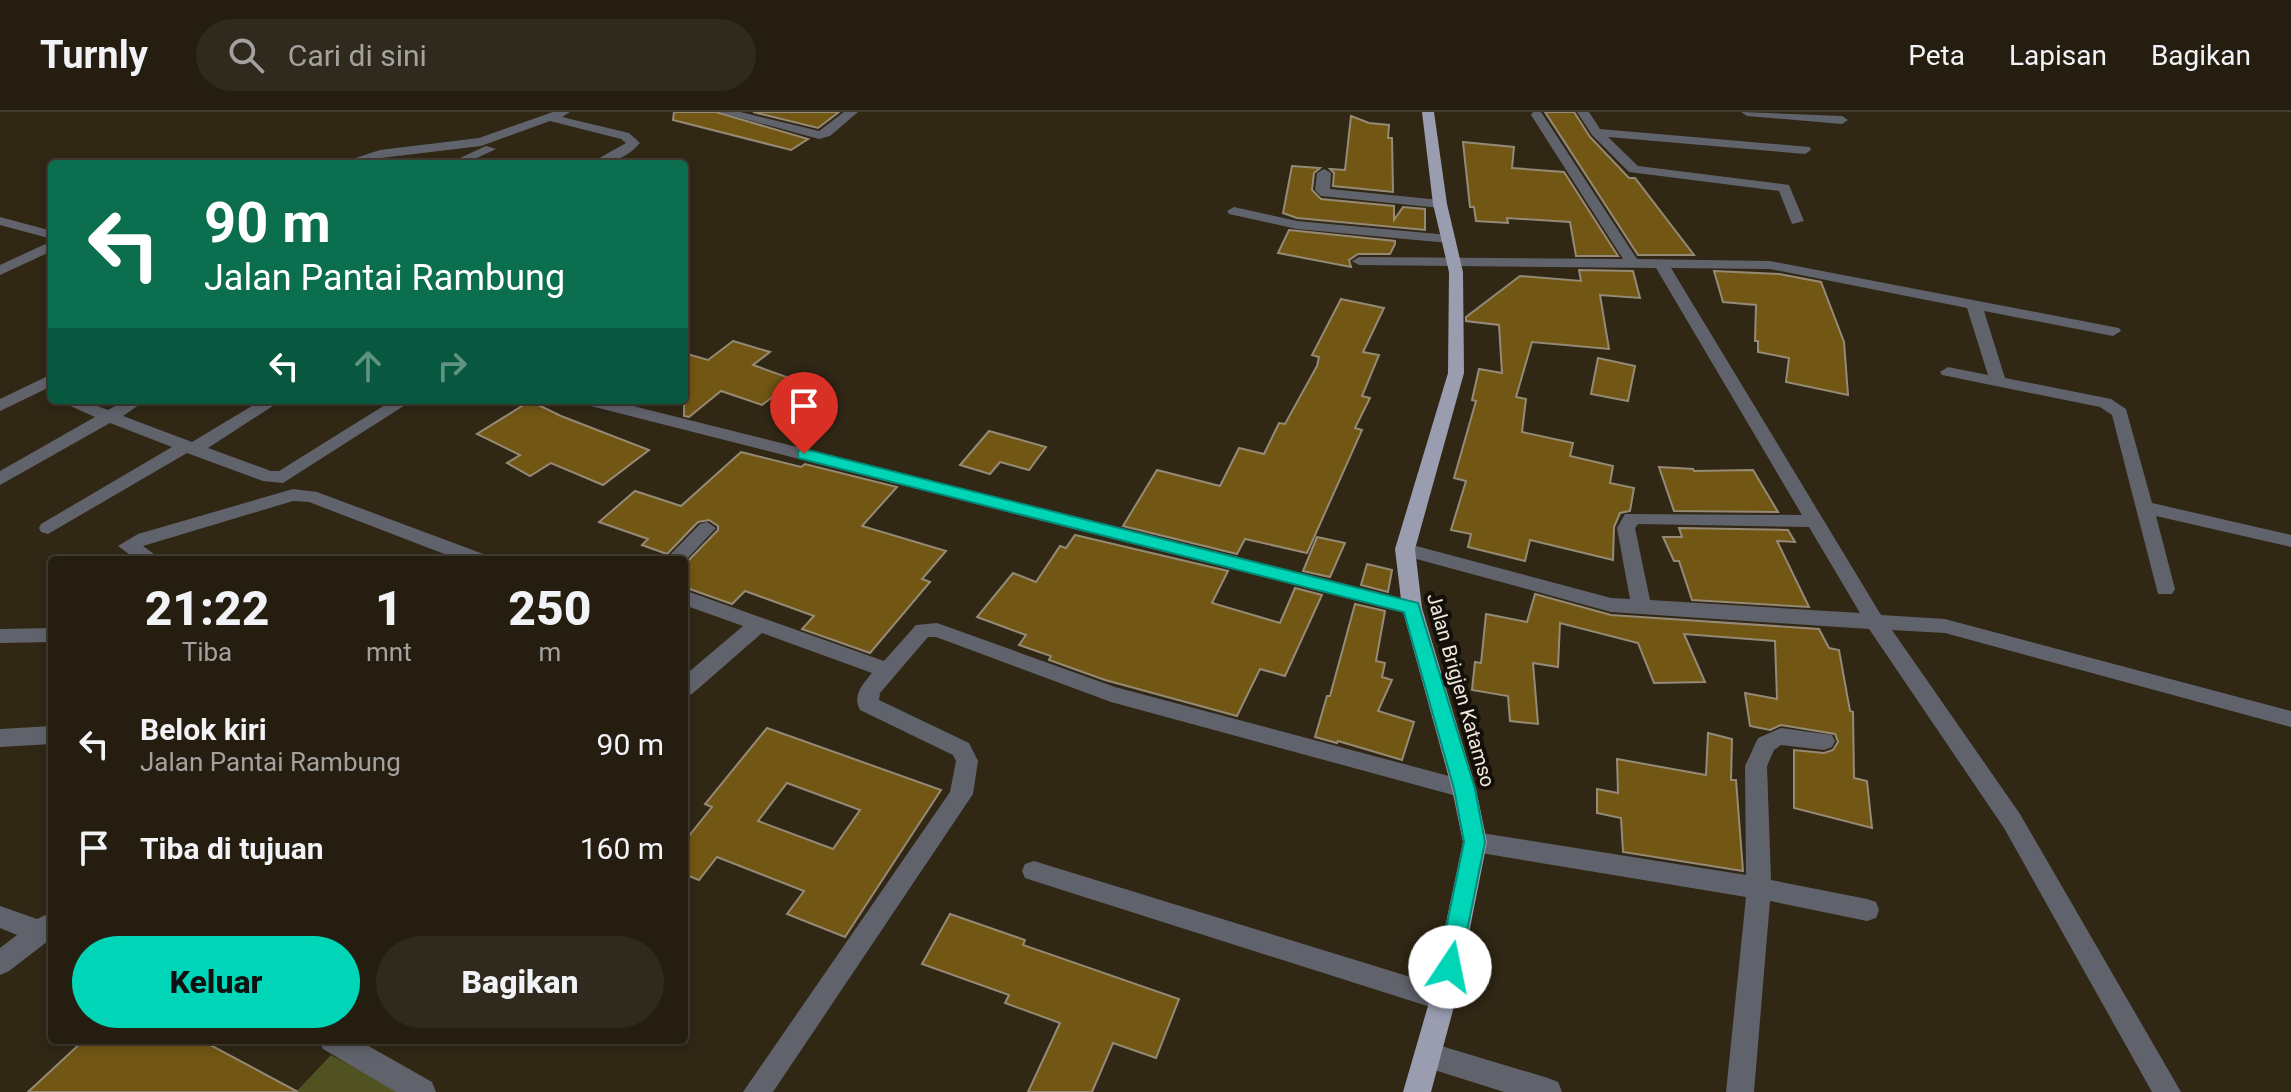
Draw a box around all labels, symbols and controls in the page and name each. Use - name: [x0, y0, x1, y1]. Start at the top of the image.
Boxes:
- search box: [196, 19, 756, 91]
- text: Turnly: [40, 33, 148, 77]
- icon: search: [224, 33, 268, 77]
- text: Cari di sini: [288, 38, 427, 73]
- text: Peta: [1908, 39, 1965, 72]
- text: Lapisan: [2009, 39, 2107, 72]
- text: Bagikan: [2151, 39, 2251, 72]
- text: 90 m: [204, 190, 331, 256]
- icon: left: [72, 192, 176, 296]
- text: Jalan Pantai Rambung: [204, 257, 565, 299]
- icon: left: [262, 344, 306, 388]
- icon: ahead: [346, 344, 390, 388]
- icon: right: [430, 344, 474, 388]
- pin: [770, 372, 838, 454]
- icon: arrive: [782, 384, 826, 428]
- text: 21:22: [145, 580, 269, 637]
- text: 1: [375, 580, 403, 637]
- text: 250: [508, 580, 591, 637]
- street label: Jalan Brigjen Katamso: [1422, 590, 1500, 790]
- text: Tiba: [182, 637, 232, 667]
- text: mnt: [366, 637, 412, 667]
- text: m: [538, 637, 561, 667]
- text: Belok kiri: [140, 712, 267, 747]
- icon: left: [72, 722, 116, 766]
- text: 90 m: [597, 727, 664, 762]
- text: Jalan Pantai Rambung: [140, 747, 401, 777]
- icon: arrive: [72, 826, 116, 870]
- text: Tiba di tujuan: [140, 831, 324, 866]
- text: 160 m: [580, 831, 664, 866]
- position arrow: [1408, 925, 1492, 1009]
- button: Keluar: [72, 936, 360, 1028]
- button: Bagikan: [376, 936, 664, 1028]

